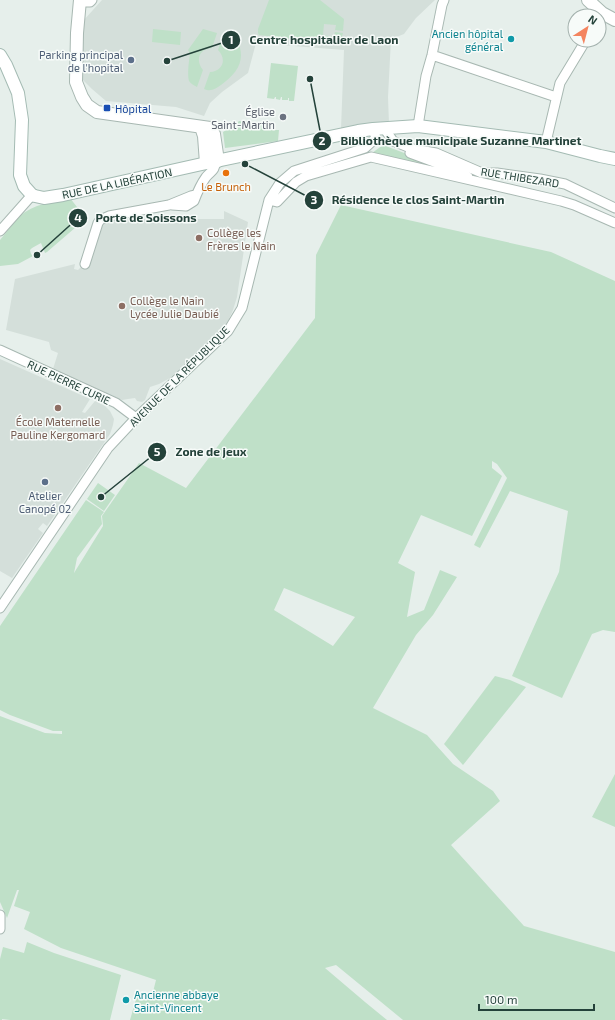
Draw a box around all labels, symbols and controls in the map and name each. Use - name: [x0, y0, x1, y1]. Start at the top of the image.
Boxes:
- north arrow: [567, 8, 607, 48]
- text: N: [586, 12, 600, 27]
- place label: Ancien hôpital général: [432, 27, 504, 53]
- callout: Centre hospitalier de Laon: [221, 28, 406, 52]
- text: 1: [228, 32, 234, 46]
- text: Centre hospitalier de Laon: [250, 32, 398, 46]
- marker: Ancien hôpital général: [506, 34, 516, 44]
- place label: Parking principal de l'hopital: [39, 48, 124, 74]
- marker: Parking principal de l'hopital: [126, 55, 136, 65]
- place label: Hôpital: [115, 102, 152, 115]
- marker: Hôpital: [102, 103, 112, 113]
- place label: Église Saint-Martin: [211, 105, 275, 131]
- marker: Église Saint-Martin: [278, 112, 288, 122]
- callout: Bibliothèque municipale Suzanne Martinet: [312, 129, 589, 153]
- text: 2: [319, 133, 326, 147]
- text: Bibliothèque municipale Suzanne Martinet: [340, 133, 582, 147]
- street label: RUE THIBEZARD: [480, 164, 560, 190]
- street label: RUE DE LA LIBÉRATION: [61, 165, 173, 201]
- marker: Le Brunch: [221, 168, 231, 178]
- place label: Le Brunch: [201, 180, 251, 193]
- callout: Résidence le clos Saint-Martin: [304, 188, 512, 212]
- text: 3: [311, 192, 318, 206]
- text: Résidence le clos Saint-Martin: [332, 192, 504, 206]
- callout: Porte de Soissons: [68, 206, 205, 230]
- text: 4: [74, 210, 82, 224]
- text: Porte de Soissons: [95, 210, 197, 224]
- place label: Collège les Frères le Nain: [207, 226, 276, 252]
- marker: Collège les Frères le Nain: [194, 233, 204, 243]
- place label: Collège le Nain Lycée Julie Daubié: [130, 294, 219, 320]
- marker: Collège le Nain Lycée Julie Daubié: [117, 301, 127, 311]
- street label: AVENUE DE LA RÉPUBLIQUE: [126, 323, 233, 430]
- street label: RUE PIERRE CURIE: [26, 357, 112, 407]
- marker: École Maternelle Pauline Kergomard: [53, 403, 63, 413]
- place label: École Maternelle Pauline Kergomard: [11, 415, 105, 441]
- callout: Zone de jeux: [147, 440, 254, 464]
- text: 5: [154, 444, 161, 458]
- text: Zone de jeux: [175, 444, 247, 459]
- marker: Atelier Canopé 02: [40, 477, 50, 487]
- place label: Atelier Canopé 02: [19, 489, 71, 515]
- scale bar: [479, 986, 594, 1012]
- place label: Ancienne abbaye Saint-Vincent: [134, 988, 219, 1014]
- text: 100 m: [485, 992, 517, 1006]
- marker: Ancienne abbaye Saint-Vincent: [121, 995, 131, 1005]

